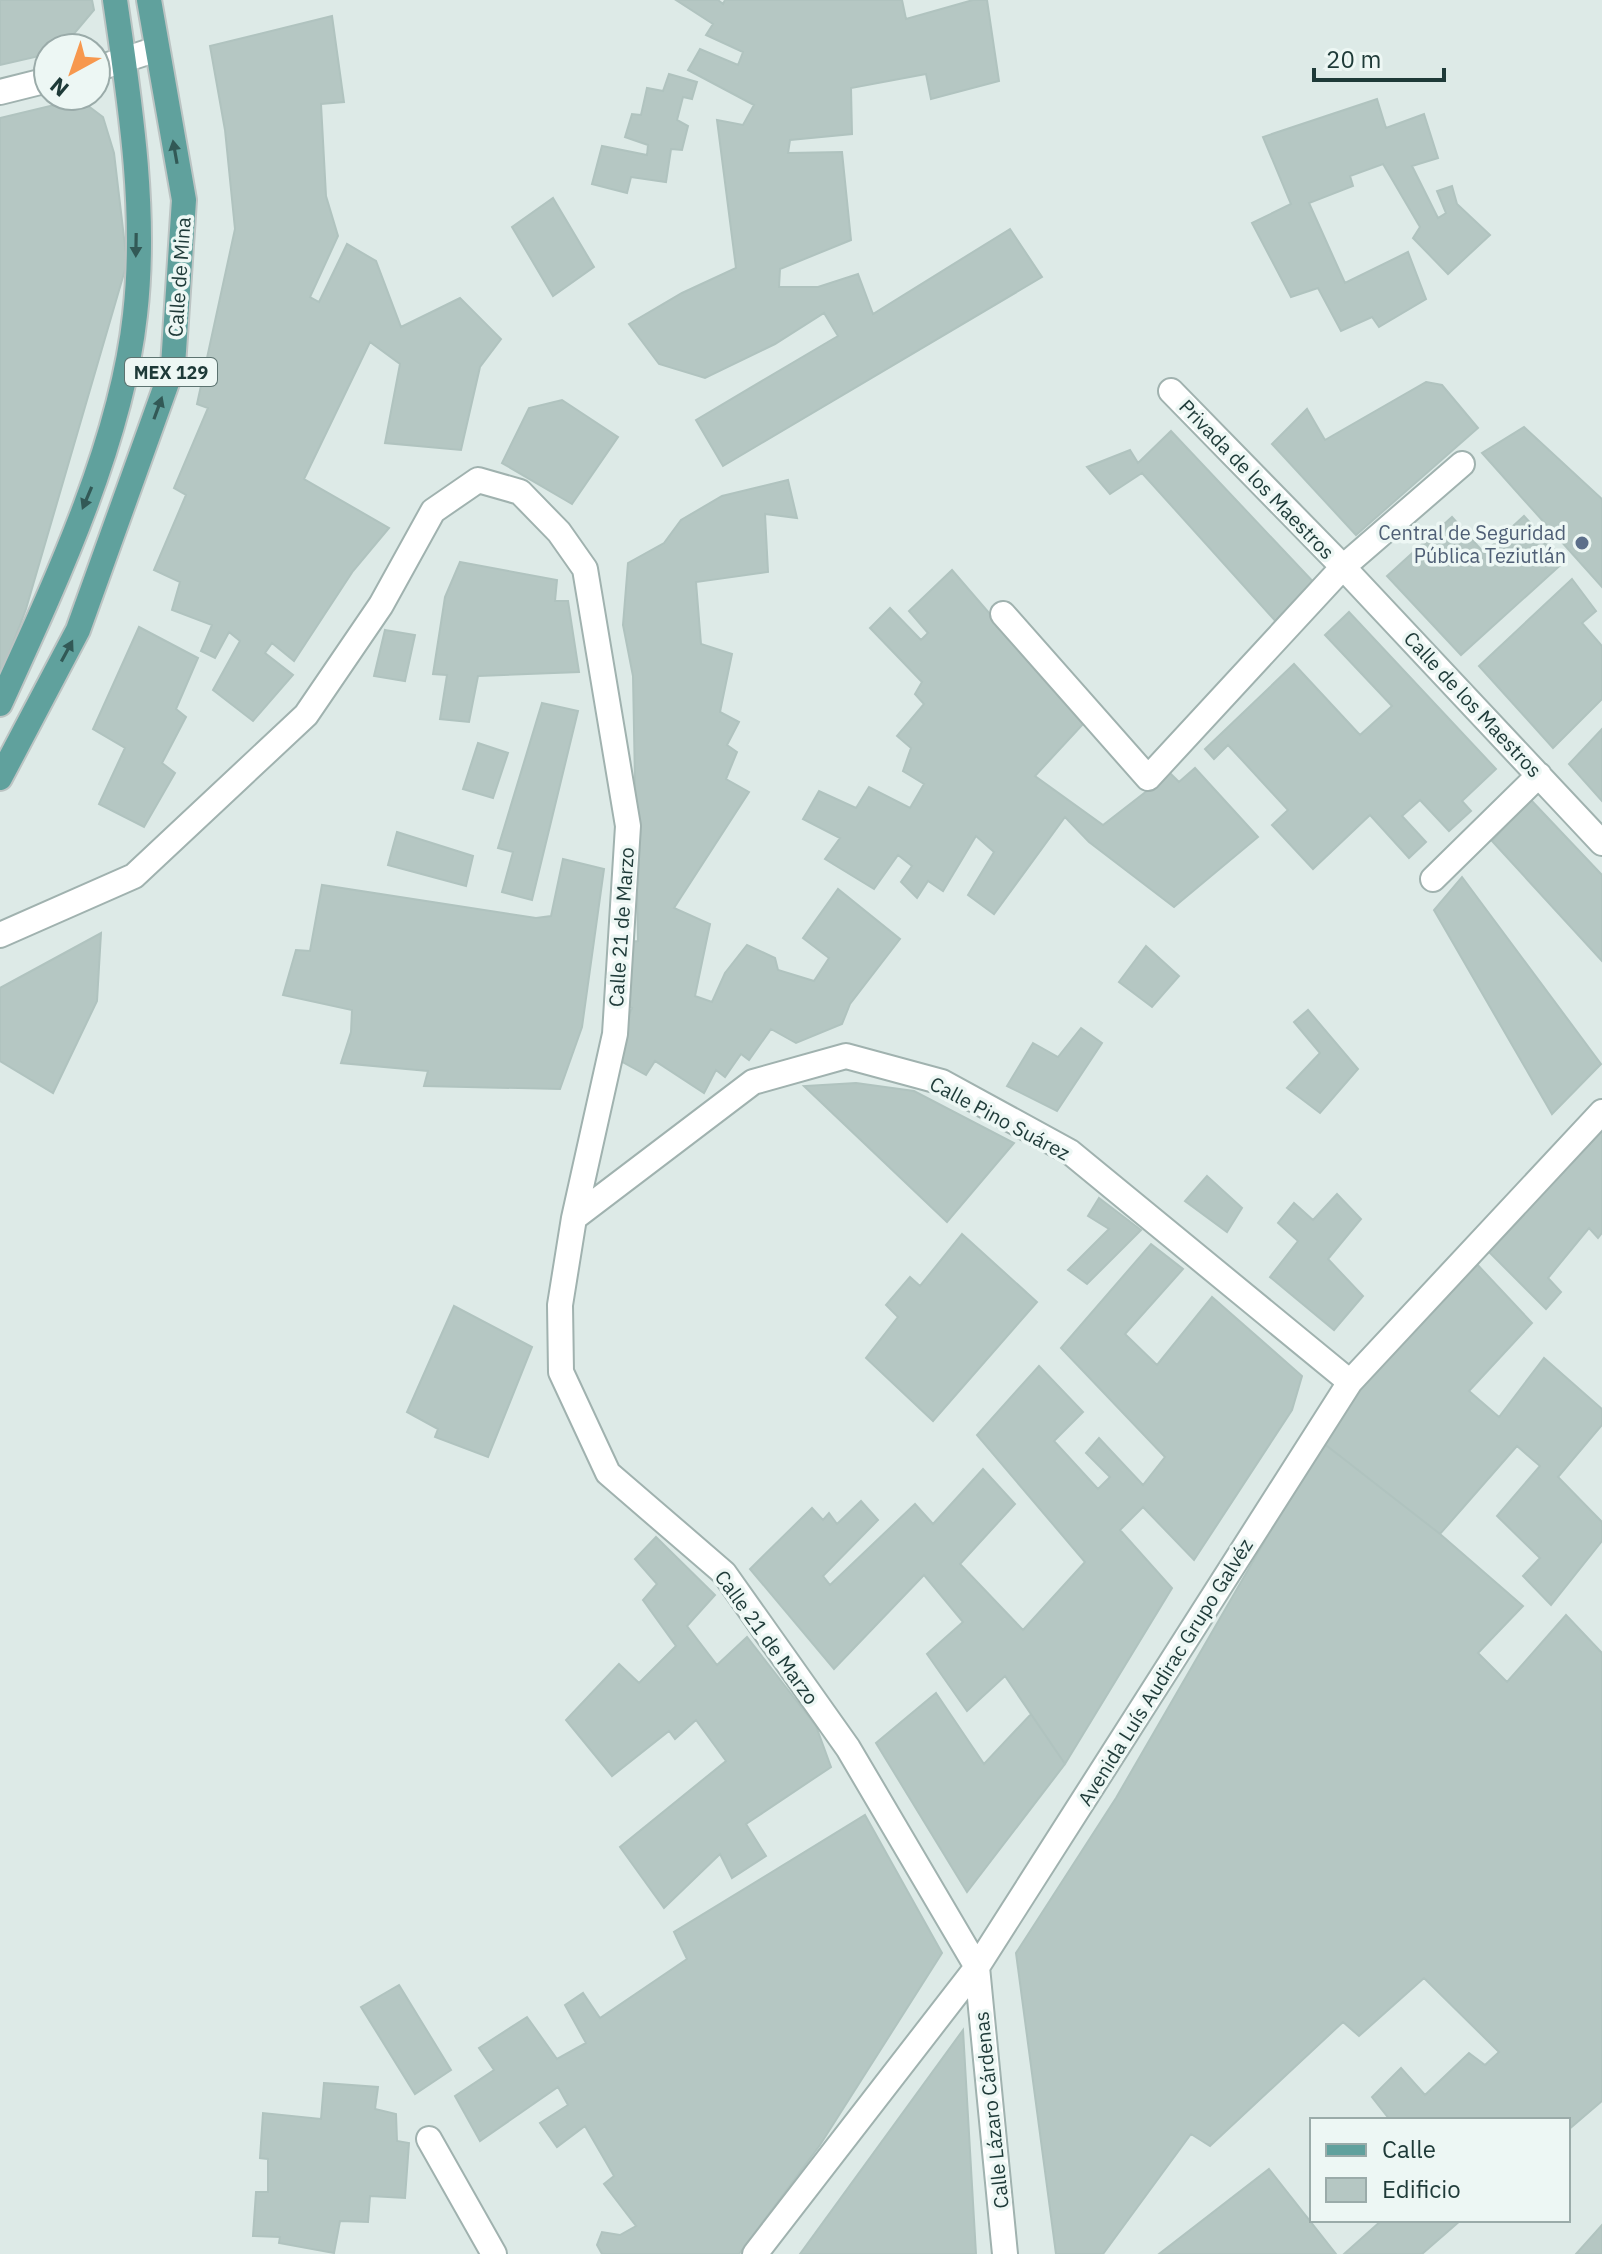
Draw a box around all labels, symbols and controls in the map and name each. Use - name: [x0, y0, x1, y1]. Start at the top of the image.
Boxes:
- north arrow: [32, 32, 112, 112]
- scale bar: [1314, 32, 1444, 82]
- text: 20 m: [1326, 43, 1381, 75]
- text: N: [43, 71, 74, 104]
- one-way arrow: [169, 139, 181, 164]
- street label: Calle de Mina: [161, 216, 197, 338]
- one-way arrow: [130, 233, 143, 258]
- road number: MEX 129: [125, 358, 217, 386]
- street label: Privada de los Maestros: [1173, 393, 1341, 565]
- one-way arrow: [153, 396, 165, 420]
- one-way arrow: [81, 486, 94, 510]
- place label: Central de Seguridad Pública Teziutlán: [1378, 519, 1566, 569]
- marker: Central de Seguridad Pública Teziutlán: [1573, 534, 1591, 552]
- street label: Calle de los Maestros: [1398, 625, 1548, 783]
- one-way arrow: [60, 640, 73, 663]
- street label: Calle 21 de Marzo: [602, 846, 640, 1008]
- street label: Calle Pino Suárez: [925, 1070, 1075, 1166]
- street label: Avenida Luís Audirac Grupo Galvéz: [1071, 1533, 1259, 1811]
- street label: Calle 21 de Marzo: [709, 1564, 825, 1710]
- street label: Calle Lázaro Cárdenas: [967, 2010, 1015, 2210]
- legend: [1310, 2118, 1570, 2222]
- text: Calle: [1382, 2133, 1436, 2165]
- text: Edificio: [1382, 2173, 1461, 2205]

